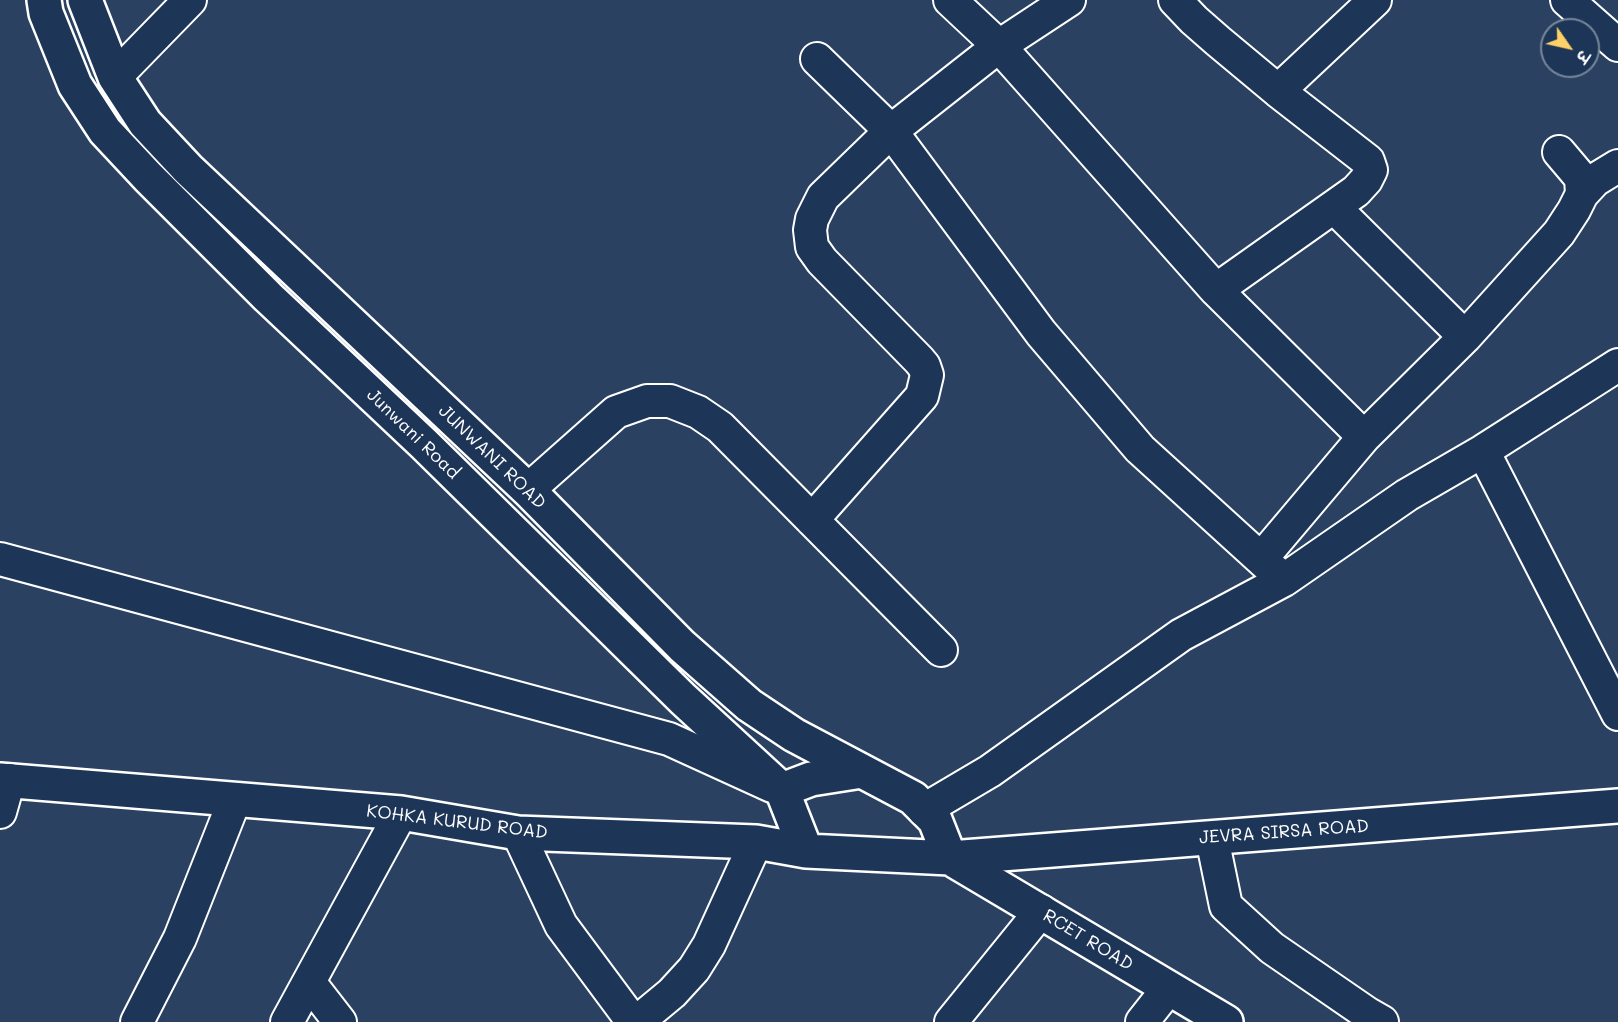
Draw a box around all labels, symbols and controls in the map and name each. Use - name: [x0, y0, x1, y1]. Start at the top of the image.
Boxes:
- north arrow: [1540, 18, 1600, 78]
- text: उ: [1572, 47, 1595, 68]
- street label: Junwani Road: [362, 384, 464, 484]
- street label: JUNWANI ROAD: [434, 400, 550, 514]
- street label: KOHKA KURUD ROAD: [365, 800, 549, 844]
- street label: JEVRA SIRSA ROAD: [1198, 815, 1370, 849]
- street label: RCET ROAD: [1039, 905, 1137, 975]

